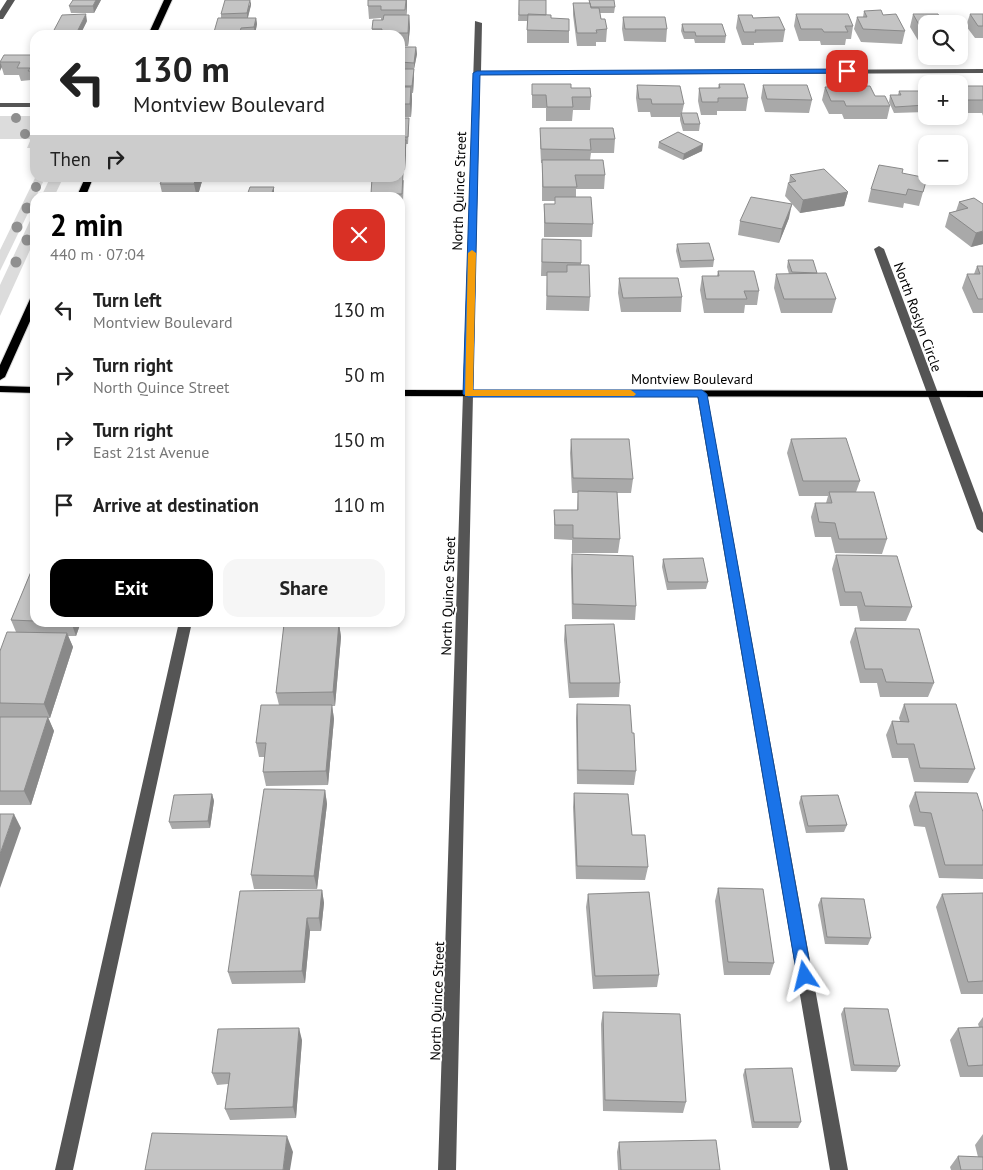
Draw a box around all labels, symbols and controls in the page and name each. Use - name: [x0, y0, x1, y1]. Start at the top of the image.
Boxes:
- map controls: [918, 15, 968, 185]
- button: search: [918, 15, 968, 65]
- text: 130 m: [133, 46, 230, 92]
- icon: left: [50, 50, 115, 115]
- pin: [826, 50, 868, 92]
- icon: arrive: [833, 57, 861, 85]
- button: +: [918, 75, 968, 125]
- text: Montview Boulevard: [133, 90, 325, 118]
- street label: North Quince Street: [448, 131, 470, 251]
- button: −: [918, 135, 968, 185]
- icon: right: [101, 145, 129, 173]
- text: Then: [50, 147, 91, 171]
- text: 2 min: [50, 205, 123, 244]
- button: close: [333, 209, 385, 261]
- text: 440 m · 07:04: [50, 244, 145, 264]
- street label: North Roslyn Circle: [890, 260, 946, 374]
- text: Turn left: [93, 288, 162, 312]
- icon: left: [50, 296, 78, 324]
- text: 130 m: [333, 298, 385, 322]
- text: Montview Boulevard: [93, 312, 233, 332]
- text: Turn right: [93, 353, 173, 377]
- icon: right: [50, 361, 78, 389]
- text: 50 m: [344, 363, 385, 387]
- street label: Montview Boulevard: [631, 370, 753, 388]
- text: North Quince Street: [93, 377, 229, 397]
- text: Turn right: [93, 418, 173, 442]
- icon: right: [50, 426, 78, 454]
- text: 150 m: [333, 428, 385, 452]
- text: East 21st Avenue: [93, 442, 209, 462]
- icon: arrive: [50, 491, 78, 519]
- text: Arrive at destination: [93, 493, 259, 517]
- text: 110 m: [333, 493, 385, 517]
- street label: North Quince Street: [437, 536, 459, 656]
- button: Exit: [50, 559, 213, 617]
- button: Share: [223, 559, 385, 617]
- street label: North Quince Street: [426, 941, 448, 1061]
- position arrow: [778, 949, 830, 1001]

